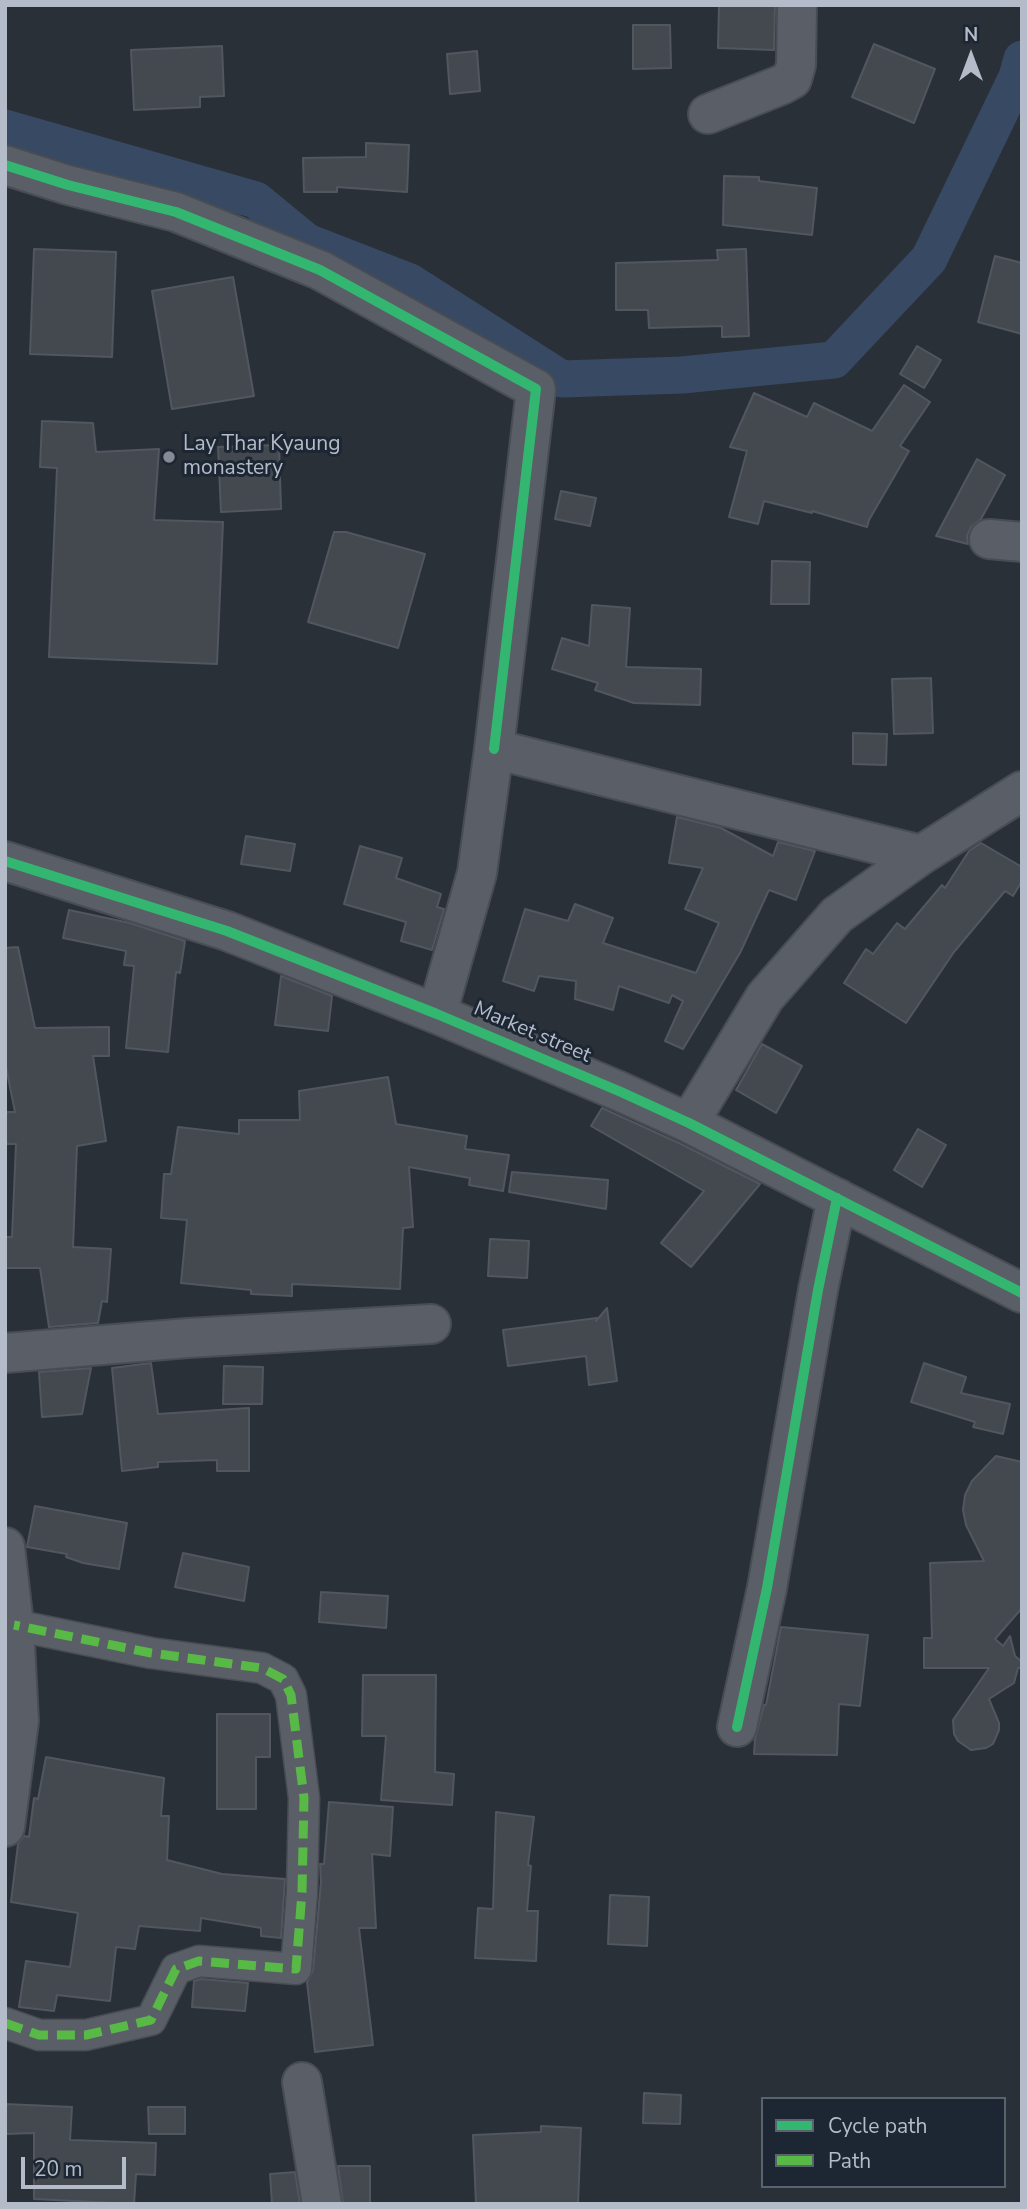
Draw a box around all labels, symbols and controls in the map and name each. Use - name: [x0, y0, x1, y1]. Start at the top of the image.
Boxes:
- north arrow: [936, 21, 1006, 91]
- text: N: [964, 22, 978, 48]
- place label: Lay Thar Kyaung monastery: [183, 432, 341, 482]
- marker: Lay Thar Kyaung monastery: [161, 449, 177, 465]
- street label: Market street: [469, 997, 595, 1069]
- legend: [761, 2097, 1006, 2188]
- text: Cycle path: [828, 2112, 927, 2140]
- scale bar: [24, 2142, 130, 2186]
- text: Path: [828, 2147, 871, 2175]
- text: 20 m: [34, 2155, 83, 2183]

